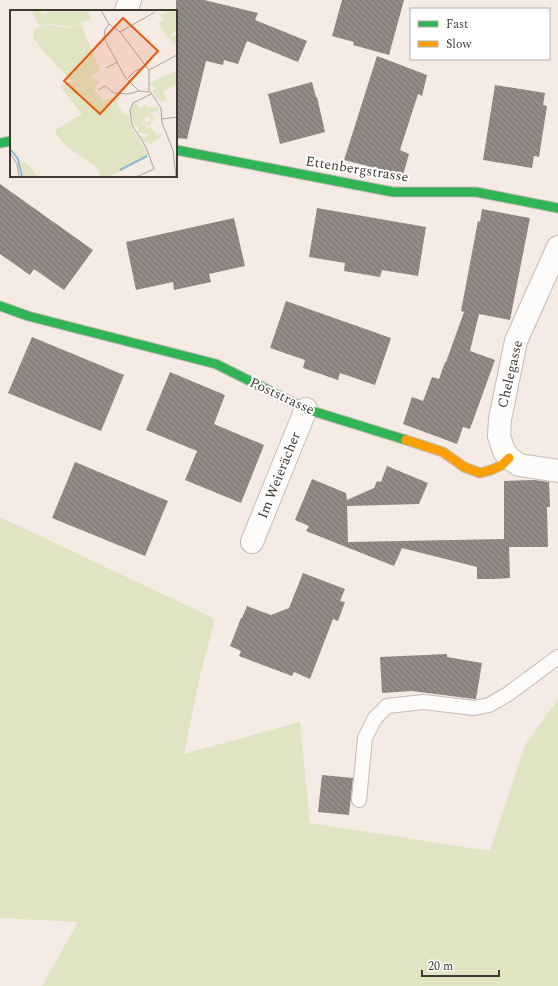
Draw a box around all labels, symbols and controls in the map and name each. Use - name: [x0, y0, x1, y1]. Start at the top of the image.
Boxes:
- legend: [410, 8, 550, 60]
- inset map: [10, 10, 177, 177]
- text: Fast: [446, 15, 468, 34]
- text: Slow: [446, 35, 472, 54]
- street label: Ettenbergstrasse: [304, 151, 410, 188]
- street label: Chelegasse: [492, 338, 528, 410]
- street label: Poststrasse: [246, 372, 318, 420]
- street label: Im Weierächer: [252, 428, 306, 522]
- scale bar: [422, 952, 499, 978]
- text: 20 m: [428, 957, 453, 976]

